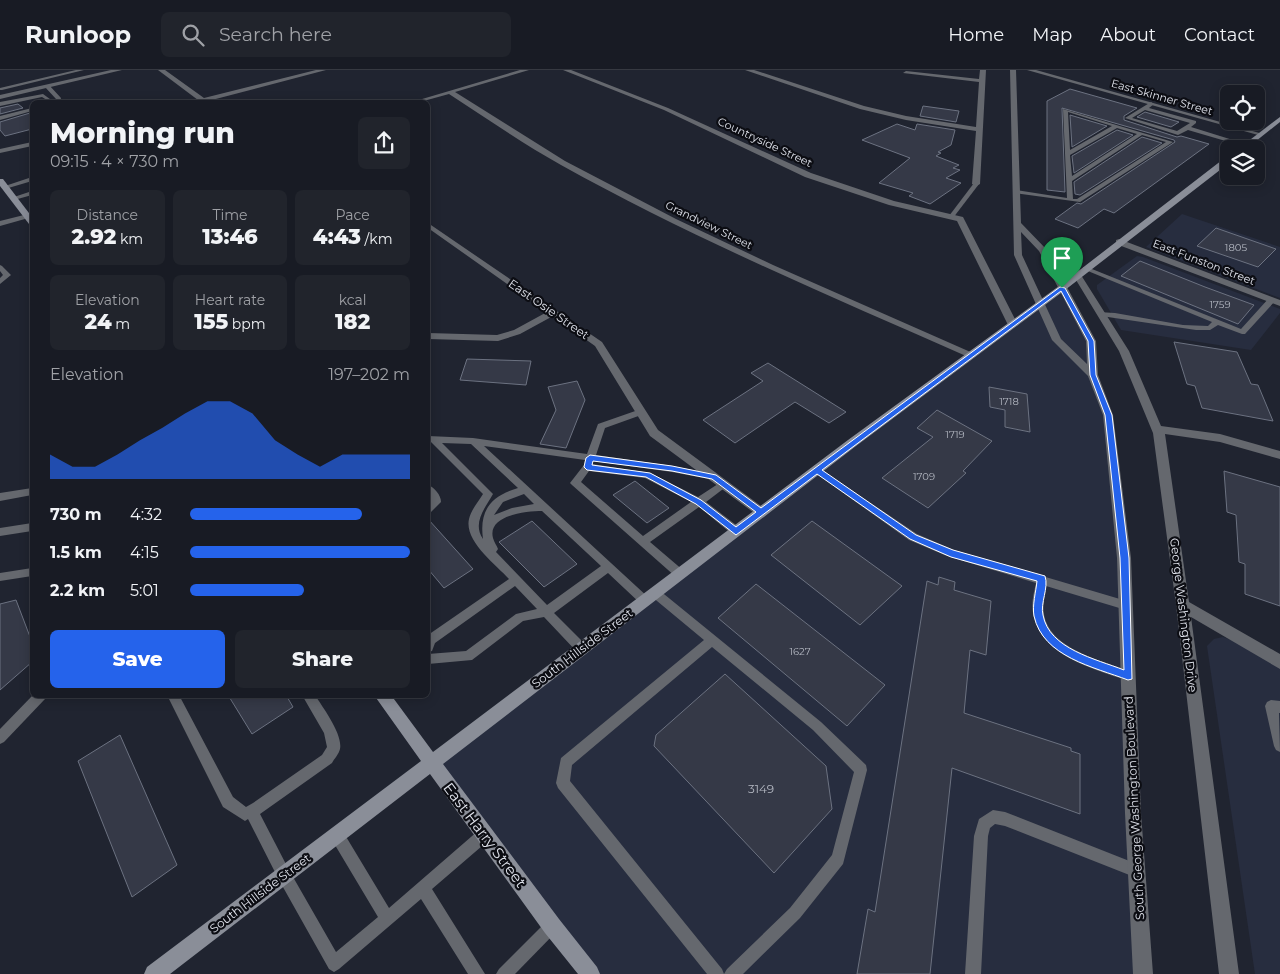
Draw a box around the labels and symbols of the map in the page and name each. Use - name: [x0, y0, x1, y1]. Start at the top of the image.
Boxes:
- street label: East Skinner Street: [1110, 76, 1215, 118]
- street label: Countryside Street: [716, 114, 815, 170]
- street label: Grandview Street: [663, 198, 755, 252]
- street label: East Funston Street: [1151, 236, 1257, 288]
- pin: [1041, 237, 1083, 288]
- house number: 1805: [1225, 241, 1247, 254]
- street label: East Osie Street: [506, 276, 592, 342]
- house number: 1759: [1209, 298, 1231, 311]
- house number: 1718: [999, 395, 1019, 408]
- house number: 1719: [945, 428, 965, 441]
- house number: 1709: [913, 470, 935, 483]
- street label: George Washington Drive: [1167, 537, 1201, 693]
- street label: South Hillside Street: [529, 605, 635, 691]
- house number: 1627: [789, 645, 811, 658]
- street label: South George Washington Boulevard: [1121, 696, 1147, 920]
- street label: East Harry Street: [439, 779, 531, 891]
- house number: 3149: [748, 781, 774, 796]
- street label: South Hillside Street: [207, 850, 313, 936]

